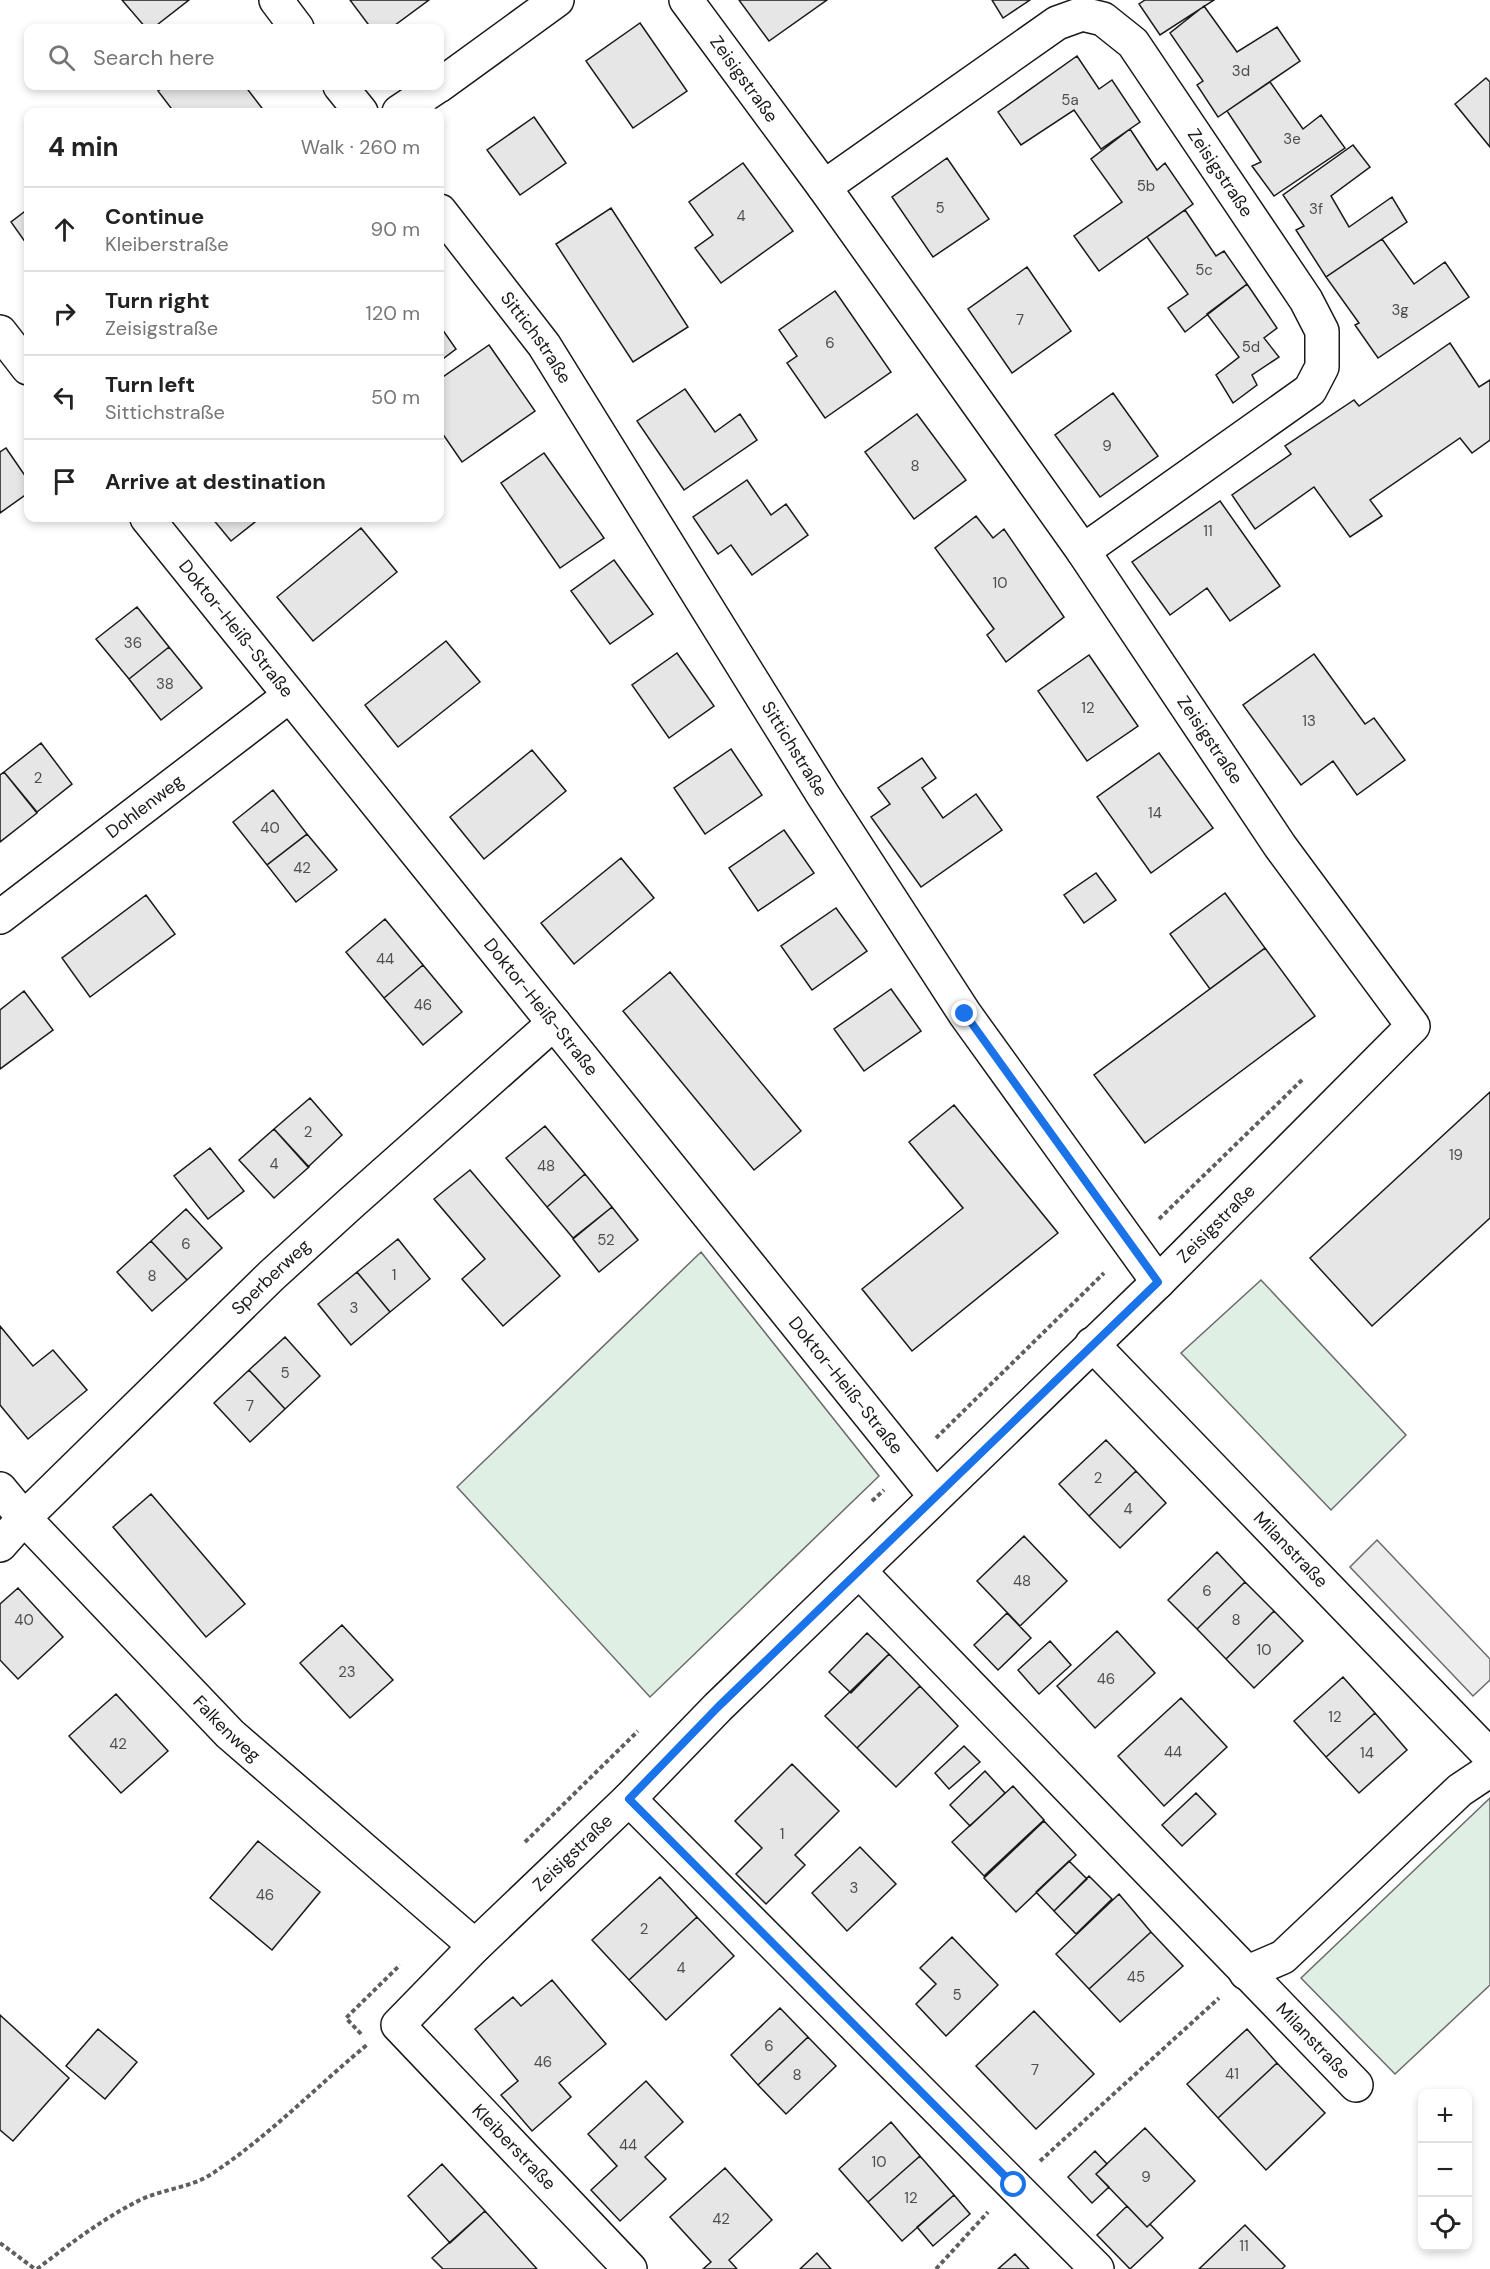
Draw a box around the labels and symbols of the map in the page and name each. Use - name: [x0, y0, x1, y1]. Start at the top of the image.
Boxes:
- street label: Zeisigstraße: [704, 31, 784, 127]
- house number: 3d: [1232, 61, 1250, 81]
- house number: 5a: [1061, 90, 1079, 110]
- street label: Zeisigstraße: [1182, 124, 1259, 222]
- house number: 3e: [1283, 129, 1301, 149]
- house number: 5b: [1137, 176, 1155, 196]
- house number: 5: [935, 198, 945, 218]
- house number: 3f: [1309, 199, 1323, 219]
- house number: 4: [736, 206, 746, 226]
- house number: 5c: [1195, 260, 1213, 280]
- street label: Sittichstraße: [495, 287, 577, 388]
- house number: 3g: [1391, 300, 1409, 320]
- house number: 7: [1016, 310, 1024, 330]
- house number: 6: [825, 333, 835, 353]
- house number: 5d: [1242, 337, 1260, 357]
- house number: 9: [1102, 436, 1112, 456]
- house number: 8: [910, 456, 920, 476]
- house number: 11: [1203, 521, 1213, 541]
- street label: Doktor-Heiß-Straße: [173, 555, 299, 702]
- house number: 10: [993, 573, 1007, 593]
- house number: 36: [124, 633, 142, 653]
- house number: 38: [156, 674, 174, 694]
- street label: Zeisigstraße: [1172, 691, 1248, 789]
- street label: Sittichstraße: [756, 697, 833, 801]
- house number: 12: [1081, 698, 1095, 718]
- house number: 13: [1302, 711, 1316, 731]
- house number: 2: [34, 768, 42, 788]
- street label: Dohlenweg: [101, 769, 188, 844]
- house number: 14: [1148, 803, 1162, 823]
- house number: 40: [260, 818, 280, 838]
- house number: 42: [293, 858, 311, 878]
- street label: Doktor-Heiß-Straße: [478, 933, 604, 1081]
- house number: 44: [376, 949, 394, 969]
- house number: 46: [414, 995, 432, 1015]
- route end: [951, 1000, 977, 1026]
- house number: 2: [304, 1122, 312, 1142]
- house number: 19: [1449, 1145, 1463, 1165]
- house number: 4: [269, 1154, 279, 1174]
- house number: 48: [537, 1156, 555, 1176]
- street label: Zeisigstraße: [1172, 1179, 1261, 1268]
- house number: 52: [597, 1230, 615, 1250]
- house number: 6: [181, 1234, 191, 1254]
- street label: Sperberweg: [226, 1234, 316, 1320]
- house number: 1: [392, 1265, 396, 1285]
- house number: 8: [147, 1266, 157, 1286]
- house number: 3: [350, 1298, 358, 1318]
- street label: Doktor-Heiß-Straße: [783, 1312, 909, 1459]
- house number: 5: [280, 1363, 290, 1383]
- house number: 7: [246, 1396, 254, 1416]
- house number: 2: [1094, 1468, 1102, 1488]
- house number: 4: [1123, 1499, 1133, 1519]
- street label: Milanstraße: [1248, 1506, 1333, 1593]
- house number: 48: [1013, 1571, 1031, 1591]
- house number: 6: [1202, 1581, 1212, 1601]
- house number: 40: [14, 1610, 34, 1630]
- house number: 8: [1231, 1610, 1241, 1630]
- house number: 10: [1257, 1640, 1271, 1660]
- house number: 23: [338, 1662, 356, 1682]
- house number: 46: [1097, 1669, 1115, 1689]
- street label: Falkenweg: [188, 1690, 266, 1767]
- house number: 12: [1328, 1707, 1342, 1727]
- house number: 42: [109, 1734, 127, 1754]
- house number: 44: [1164, 1742, 1182, 1762]
- house number: 14: [1360, 1743, 1374, 1763]
- street label: Zeisigstraße: [528, 1809, 618, 1897]
- house number: 1: [780, 1824, 784, 1844]
- house number: 3: [850, 1878, 858, 1898]
- house number: 46: [256, 1885, 274, 1905]
- house number: 2: [640, 1919, 648, 1939]
- house number: 4: [676, 1958, 686, 1978]
- house number: 45: [1127, 1967, 1145, 1987]
- house number: 5: [952, 1985, 962, 2005]
- street label: Milanstraße: [1271, 1997, 1356, 2084]
- house number: 6: [764, 2036, 774, 2056]
- house number: 46: [534, 2052, 552, 2072]
- house number: 7: [1031, 2060, 1039, 2080]
- house number: 41: [1225, 2064, 1239, 2084]
- house number: 8: [792, 2065, 802, 2085]
- street label: Kleiberstraße: [467, 2099, 561, 2195]
- house number: 44: [619, 2135, 637, 2155]
- house number: 10: [872, 2152, 886, 2172]
- house number: 9: [1141, 2167, 1151, 2187]
- route start: [1000, 2171, 1026, 2197]
- house number: 12: [904, 2188, 918, 2208]
- house number: 42: [712, 2209, 730, 2229]
- house number: 11: [1239, 2236, 1249, 2256]

